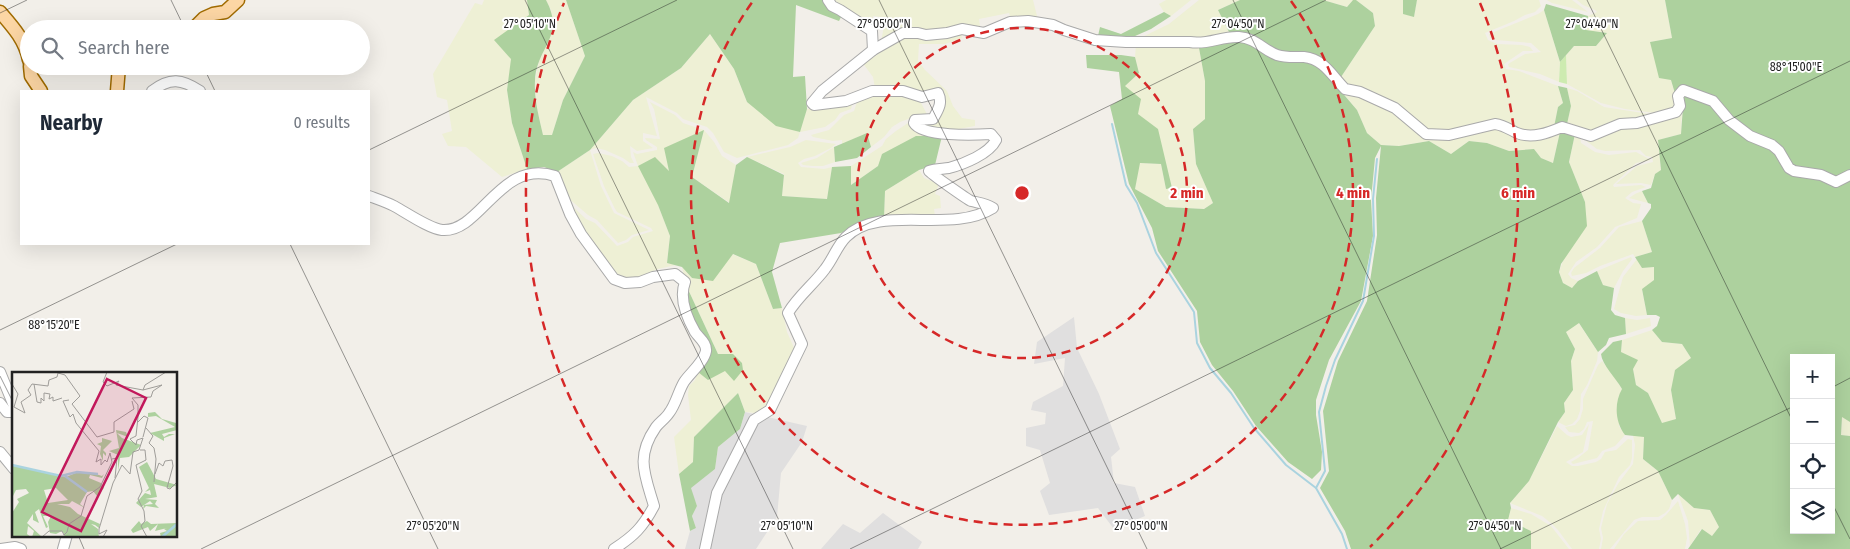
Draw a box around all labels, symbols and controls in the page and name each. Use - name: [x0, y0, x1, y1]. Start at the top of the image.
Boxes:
- text: 27°05'10"N: [504, 17, 556, 31]
- text: 27°05'00"N: [857, 17, 911, 31]
- text: 27°04'50"N: [1211, 17, 1265, 31]
- text: 27°04'40"N: [1566, 17, 1618, 31]
- search box: [20, 20, 370, 75]
- icon: search: [38, 34, 66, 62]
- text: Search here: [78, 36, 170, 59]
- text: 88°15'00"E: [1770, 60, 1823, 74]
- text: Nearby: [40, 110, 102, 136]
- text: 0 results: [293, 113, 350, 132]
- centre of rings: [1013, 184, 1031, 202]
- text: 2 min: [1169, 184, 1204, 202]
- text: 4 min: [1336, 184, 1370, 202]
- text: 6 min: [1501, 184, 1535, 202]
- text: 88°15'20"E: [28, 318, 80, 332]
- map controls: [1790, 354, 1835, 534]
- button: +: [1790, 354, 1835, 399]
- inset map: [12, 372, 178, 536]
- button: −: [1790, 399, 1835, 444]
- button: locate: [1790, 444, 1835, 489]
- button: layers: [1790, 489, 1835, 534]
- text: 27°05'20"N: [407, 519, 459, 533]
- text: 27°05'10"N: [761, 519, 813, 533]
- text: 27°05'00"N: [1114, 519, 1168, 533]
- text: 27°04'50"N: [1468, 519, 1522, 533]

